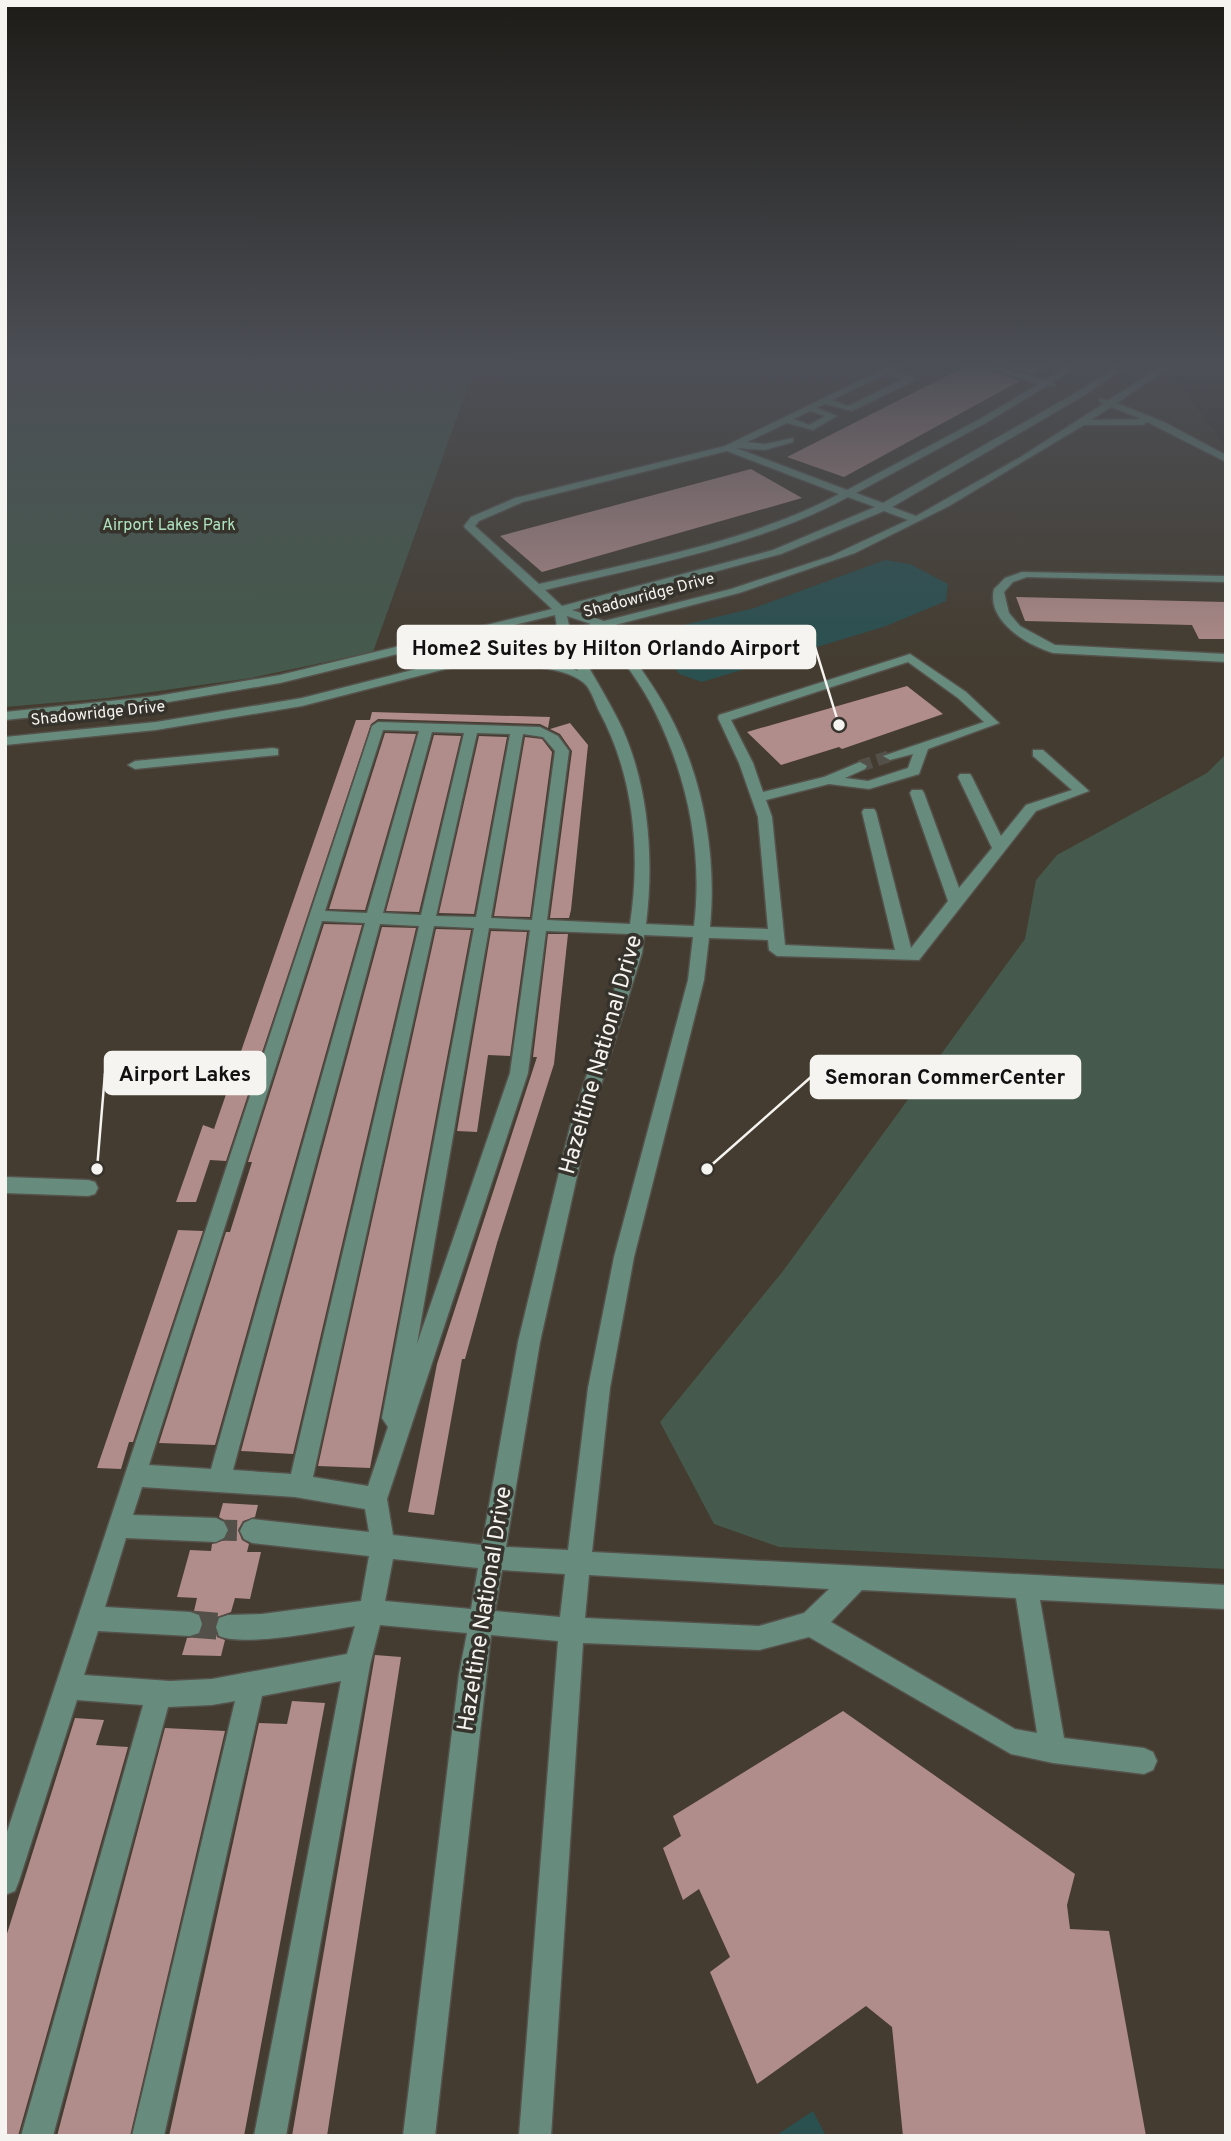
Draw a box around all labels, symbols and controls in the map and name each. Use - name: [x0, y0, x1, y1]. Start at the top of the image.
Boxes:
- park label: Airport Lakes Park: [102, 516, 236, 536]
- street label: Shadowridge Drive: [581, 569, 717, 623]
- callout: Home2 Suites by Hilton Orlando Airport: [398, 626, 815, 668]
- text: Home2 Suites by Hilton Orlando Airport: [412, 636, 800, 663]
- street label: Shadowridge Drive: [30, 697, 166, 731]
- street label: Hazeltine National Drive: [554, 932, 650, 1178]
- callout: Airport Lakes: [105, 1052, 265, 1094]
- callout: Semoran CommerCenter: [811, 1056, 1080, 1098]
- text: Airport Lakes: [119, 1062, 251, 1089]
- text: Semoran CommerCenter: [825, 1065, 1066, 1092]
- street label: Hazeltine National Drive: [452, 1484, 520, 1734]

